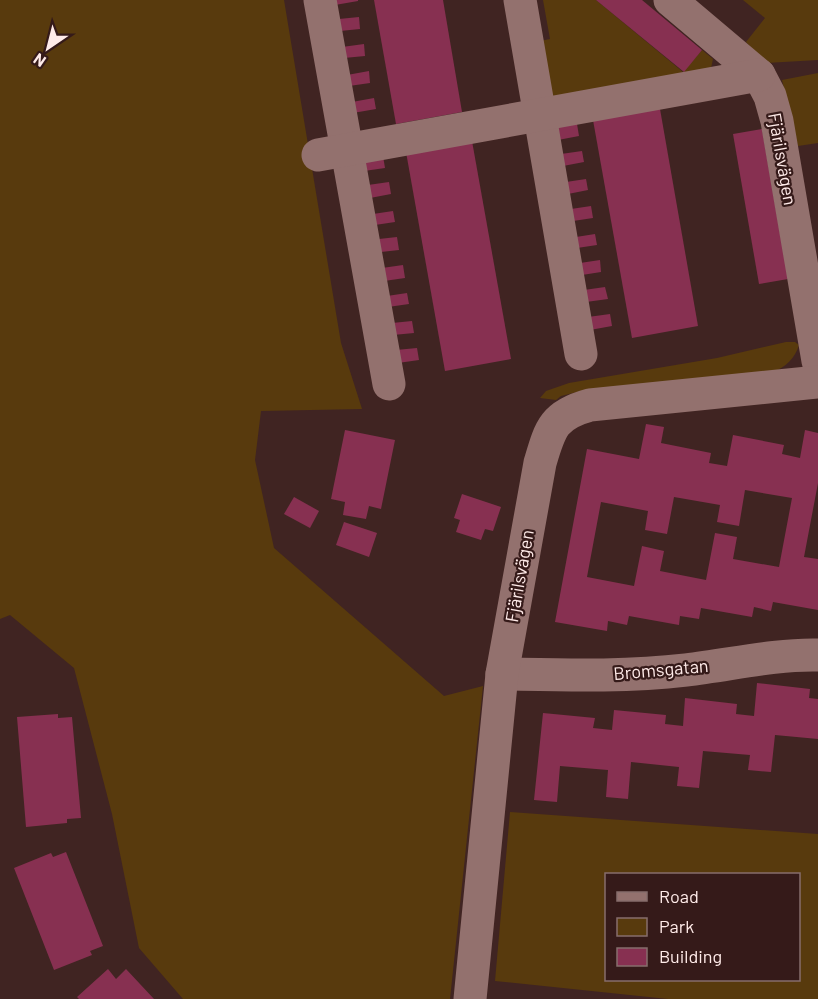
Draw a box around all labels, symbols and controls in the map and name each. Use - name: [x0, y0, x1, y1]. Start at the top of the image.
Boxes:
- north arrow: [18, 18, 78, 78]
- text: N: [29, 50, 49, 72]
- street label: Fjärilsvägen: [764, 111, 802, 207]
- street label: Fjärilsvägen: [500, 528, 538, 624]
- street label: Bromsgatan: [612, 654, 709, 684]
- legend: [605, 873, 800, 981]
- text: Road: [659, 885, 699, 907]
- text: Park: [659, 915, 694, 937]
- text: Building: [659, 945, 722, 967]

